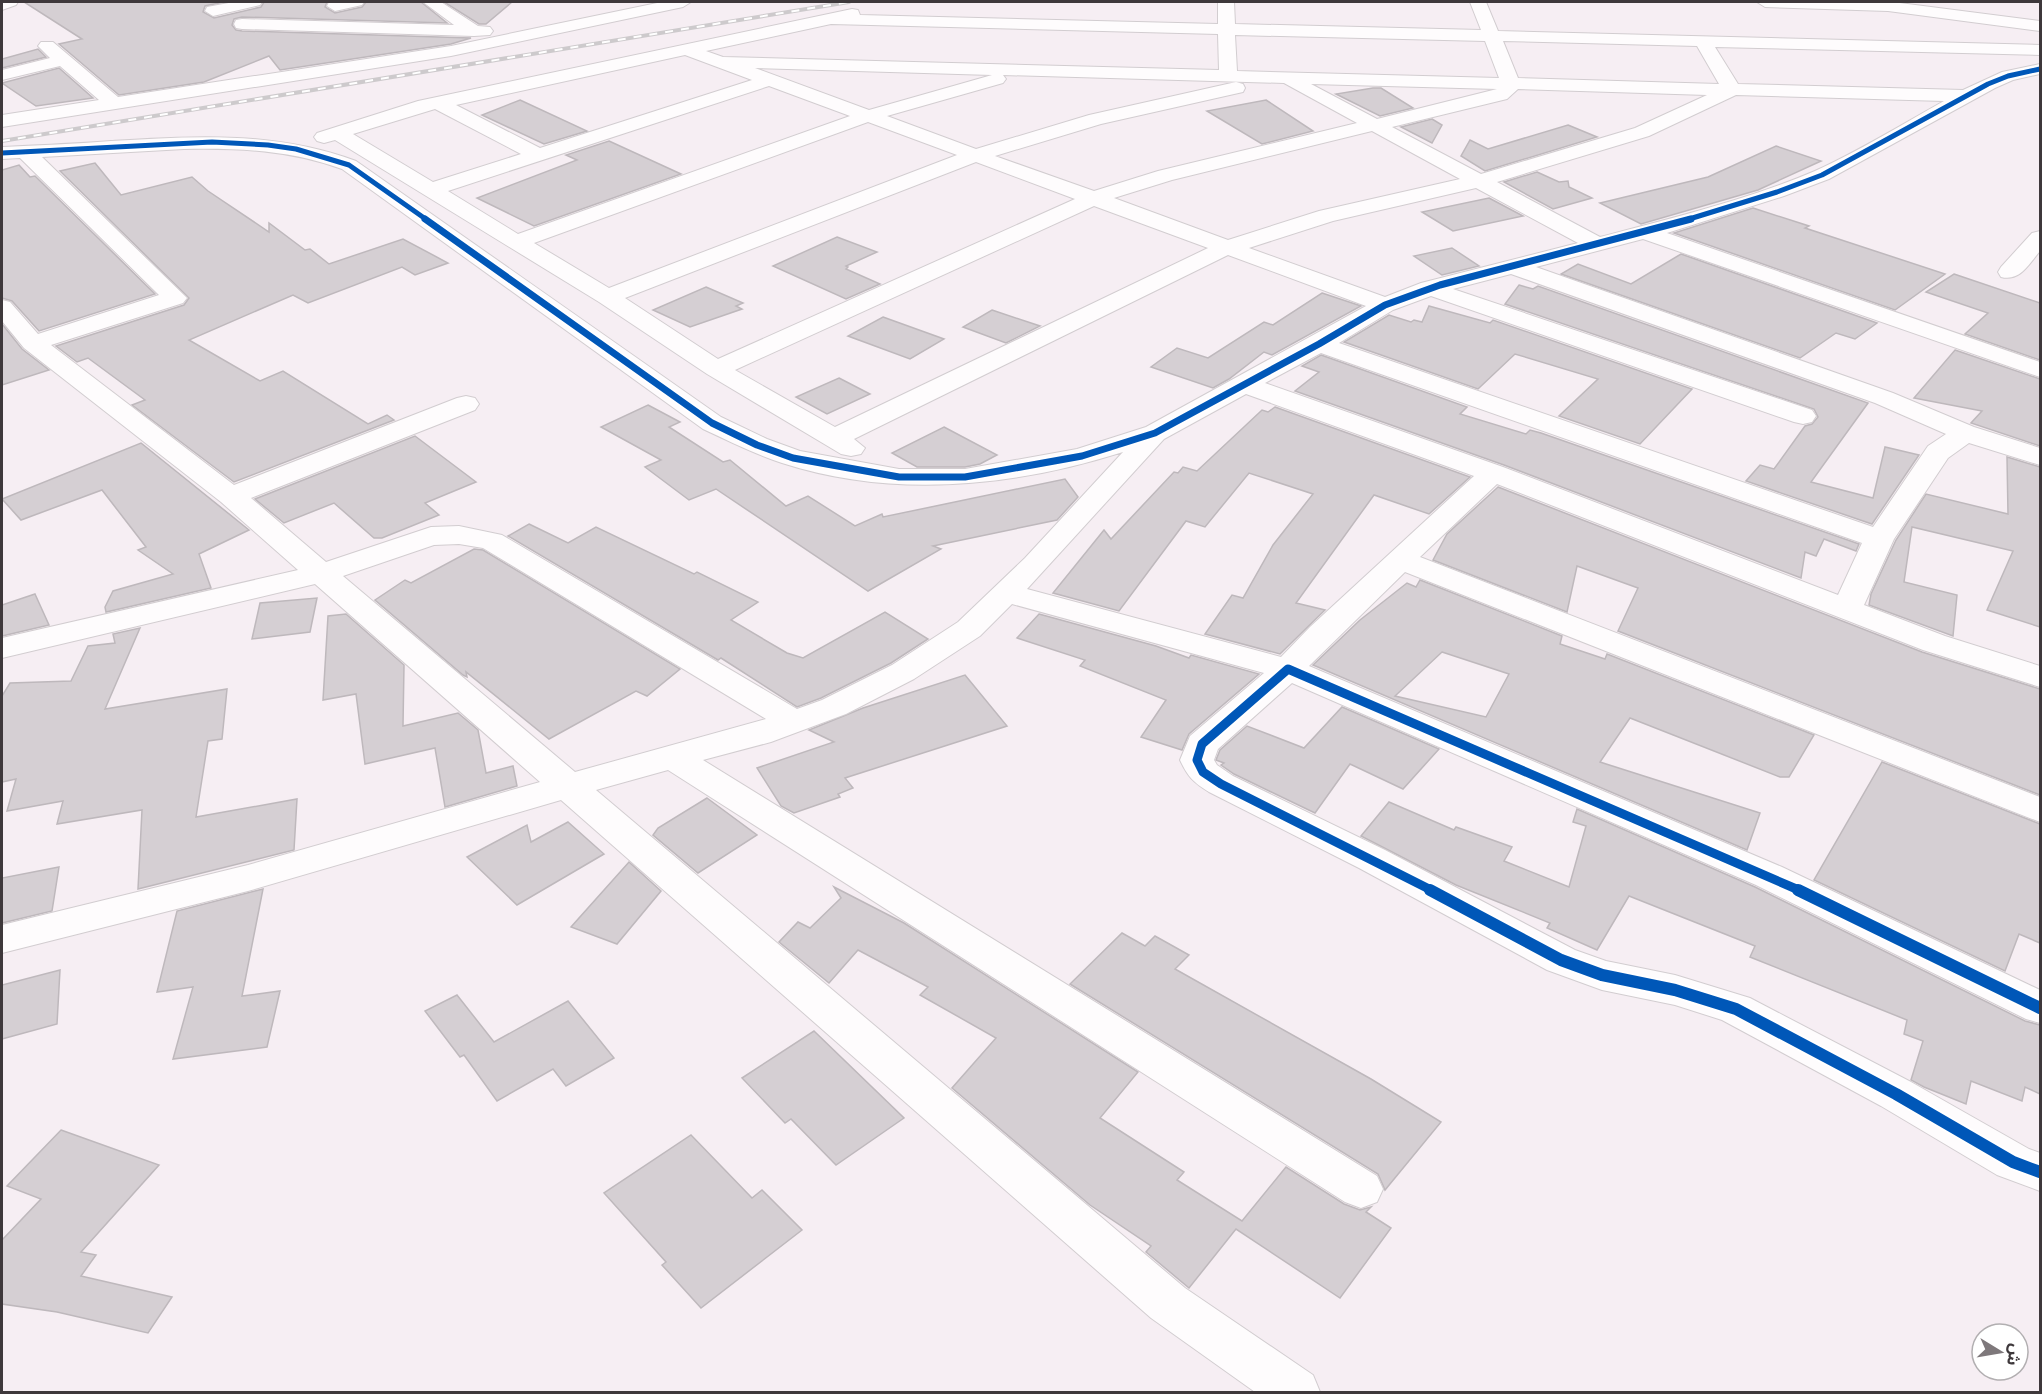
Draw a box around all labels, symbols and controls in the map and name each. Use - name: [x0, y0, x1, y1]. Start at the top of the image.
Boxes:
- north arrow: [1970, 1322, 2030, 1382]
- text: ش: [2003, 1342, 2026, 1367]

